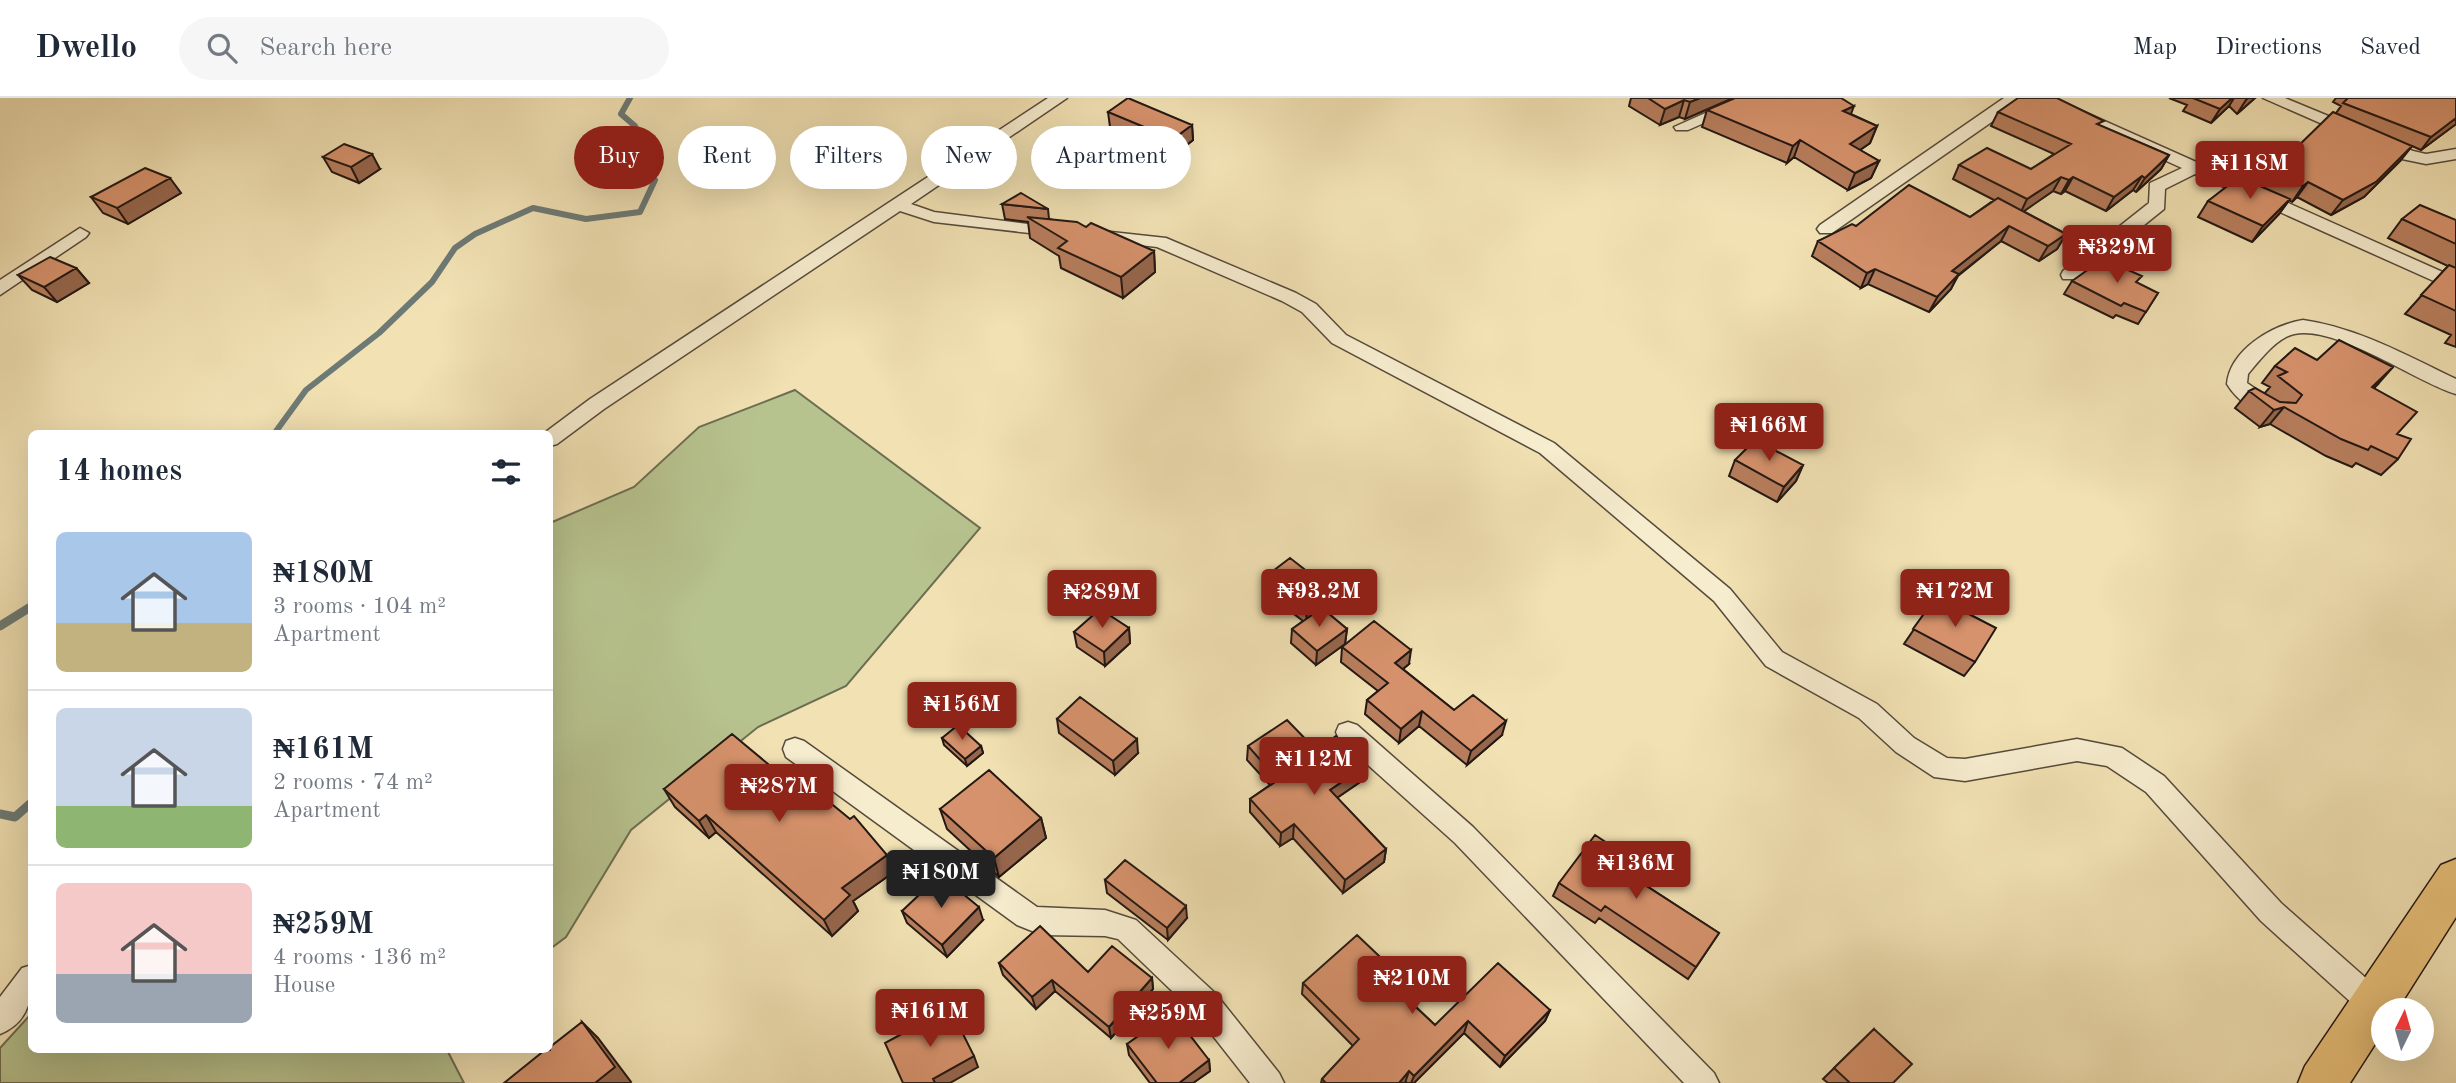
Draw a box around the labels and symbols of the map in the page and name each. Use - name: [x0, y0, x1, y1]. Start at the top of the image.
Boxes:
- pin: ₦118M: [2201, 141, 2299, 201]
- pin: ₦329M: [2068, 226, 2166, 285]
- pin: ₦166M: [1720, 404, 1818, 463]
- pin: ₦289M: [1053, 570, 1151, 630]
- pin: ₦93.2M: [1262, 570, 1376, 629]
- pin: ₦172M: [1906, 570, 2004, 629]
- pin: ₦156M: [913, 682, 1011, 742]
- pin: ₦112M: [1265, 738, 1363, 797]
- pin: ₦287M: [730, 764, 828, 824]
- pin: ₦136M: [1587, 842, 1685, 901]
- pin: ₦180M: [892, 850, 990, 910]
- pin: ₦210M: [1363, 956, 1461, 1016]
- pin: ₦161M: [881, 990, 979, 1049]
- pin: ₦259M: [1119, 992, 1217, 1051]
- north arrow: [2371, 998, 2434, 1060]

